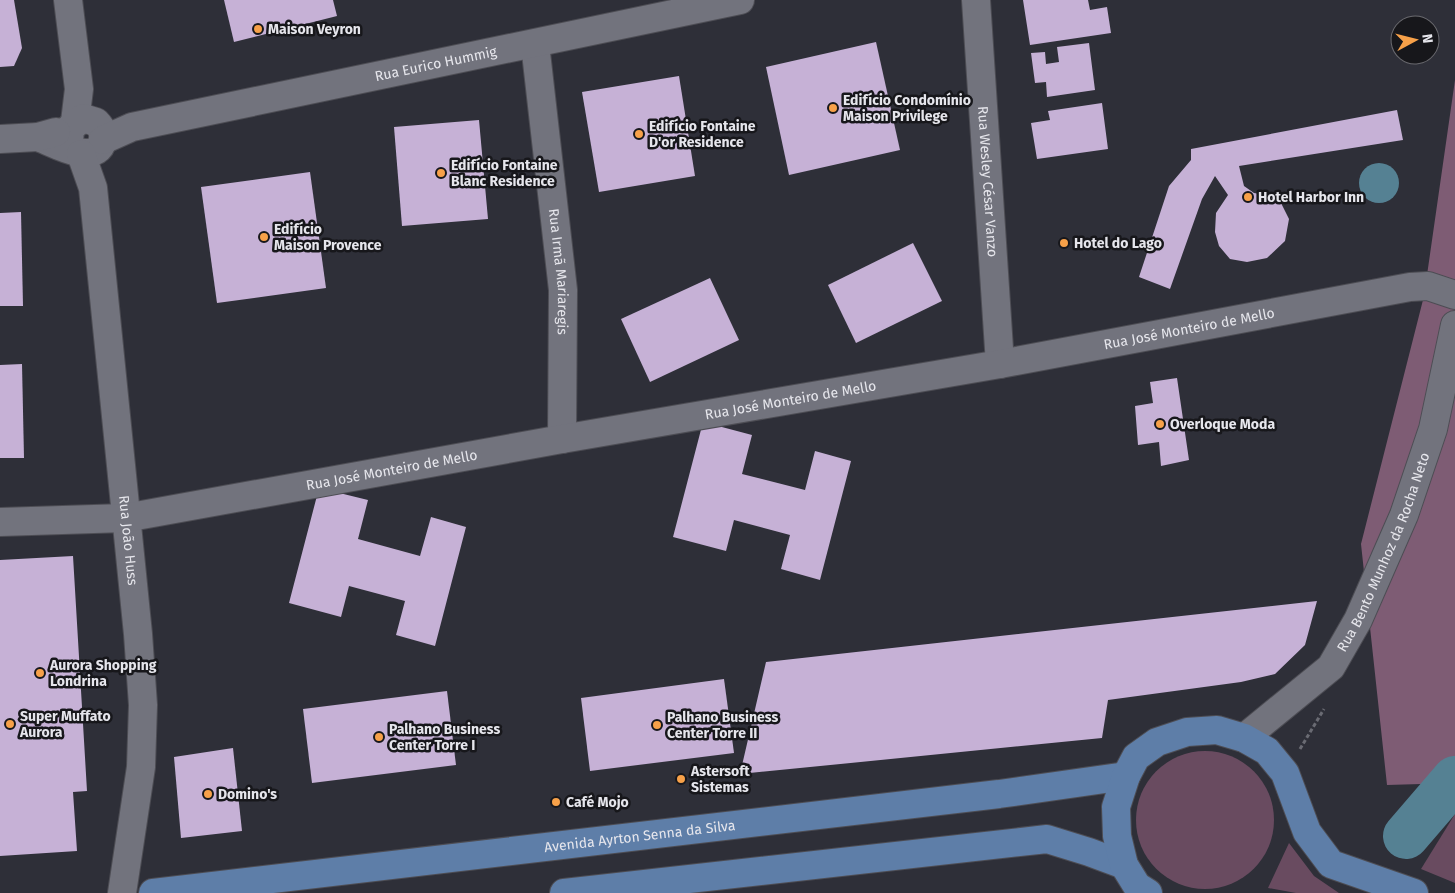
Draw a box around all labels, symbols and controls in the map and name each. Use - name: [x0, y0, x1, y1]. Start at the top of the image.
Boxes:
- north arrow: [1390, 15, 1440, 65]
- place label: Maison Veyron: [268, 21, 361, 38]
- marker: Maison Veyron: [252, 23, 264, 35]
- text: N: [1418, 33, 1436, 44]
- street label: Rua Eurico Hummig: [373, 43, 499, 85]
- place label: Edifício Condomínio Maison Privilege: [843, 92, 971, 125]
- marker: Edifício Condomínio Maison Privilege: [827, 102, 839, 114]
- street label: Rua Wesley César Vanzo: [974, 105, 1001, 258]
- place label: Edifício Fontaine D'or Residence: [649, 118, 756, 151]
- marker: Edifício Fontaine D'or Residence: [633, 128, 645, 140]
- place label: Edifício Fontaine Blanc Residence: [451, 157, 558, 190]
- marker: Edifício Fontaine Blanc Residence: [435, 167, 447, 179]
- place label: Hotel Harbor Inn: [1258, 189, 1364, 206]
- marker: Hotel Harbor Inn: [1242, 191, 1254, 203]
- street label: Rua Irmã Mariaregis: [545, 208, 571, 335]
- place label: Edifício Maison Provence: [274, 221, 382, 254]
- marker: Edifício Maison Provence: [258, 231, 270, 243]
- place label: Hotel do Lago: [1074, 235, 1162, 252]
- marker: Hotel do Lago: [1058, 237, 1070, 249]
- street label: Rua José Monteiro de Mello: [1102, 305, 1276, 353]
- street label: Rua José Monteiro de Mello: [704, 377, 878, 423]
- place label: Overloque Moda: [1170, 416, 1275, 433]
- marker: Overloque Moda: [1154, 418, 1166, 430]
- street label: Rua José Monteiro de Mello: [305, 446, 479, 494]
- street label: Rua Bento Munhoz da Rocha Neto: [1334, 450, 1433, 655]
- street label: Rua João Huss: [115, 494, 141, 587]
- place label: Aurora Shopping Londrina: [49, 657, 157, 690]
- marker: Aurora Shopping Londrina: [34, 667, 46, 679]
- place label: Super Muffato Aurora: [19, 708, 111, 741]
- place label: Palhano Business Center Torre II: [667, 709, 779, 742]
- marker: Super Muffato Aurora: [4, 718, 16, 730]
- marker: Palhano Business Center Torre II: [651, 719, 663, 731]
- place label: Palhano Business Center Torre I: [389, 721, 501, 754]
- marker: Palhano Business Center Torre I: [373, 731, 385, 743]
- place label: Astersoft Sistemas: [690, 763, 750, 796]
- marker: Astersoft Sistemas: [675, 773, 687, 785]
- place label: Domino's: [218, 786, 277, 803]
- marker: Domino's: [202, 788, 214, 800]
- place label: Café Mojo: [566, 794, 629, 811]
- marker: Café Mojo: [550, 796, 562, 808]
- street label: Avenida Ayrton Senna da Silva: [543, 817, 736, 856]

